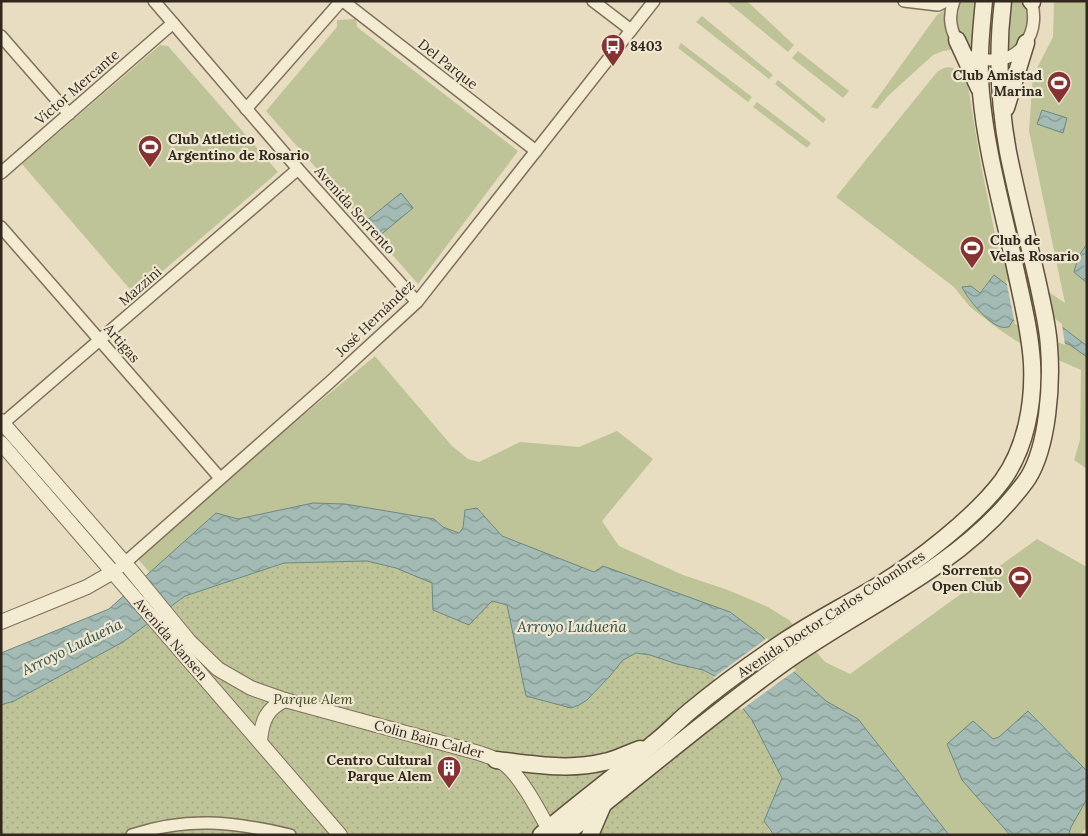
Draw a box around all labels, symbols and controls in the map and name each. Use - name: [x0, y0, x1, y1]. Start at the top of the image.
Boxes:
- bus stop icon: 8403: [600, 33, 626, 67]
- street label: Del Parque: [414, 35, 482, 93]
- place label: 8403: [630, 37, 663, 55]
- street label: Víctor Mercante: [30, 45, 123, 129]
- place label: Club Amistad Marina: [953, 66, 1043, 100]
- sports icon: Club Amistad Marina: [1046, 70, 1072, 104]
- place label: Club Atletico Argentino de Rosario: [168, 130, 309, 164]
- sports icon: Club Atletico Argentino de Rosario: [137, 134, 163, 168]
- street label: Avenida Sorrento: [310, 161, 399, 258]
- place label: Club de Velas Rosario: [990, 231, 1079, 265]
- sports icon: Club de Velas Rosario: [959, 235, 985, 269]
- street label: Mazzini: [115, 263, 165, 309]
- street label: José Hernández: [331, 276, 418, 361]
- street label: Artigas: [100, 319, 144, 366]
- street label: Avenida Doctor Carlos Colombres: [733, 547, 928, 682]
- place label: Sorrento Open Club: [932, 561, 1002, 595]
- sports icon: Sorrento Open Club: [1007, 565, 1033, 599]
- street label: Avenida Nansen: [130, 593, 212, 684]
- water label: Arroyo Ludueña: [18, 614, 126, 680]
- water label: Arroyo Ludueña: [516, 617, 627, 636]
- park label: Parque Alem: [273, 690, 354, 708]
- street label: Colin Bain Calder: [372, 716, 486, 762]
- place label: Centro Cultural Parque Alem: [327, 751, 433, 785]
- building icon: Centro Cultural Parque Alem: [436, 755, 462, 789]

